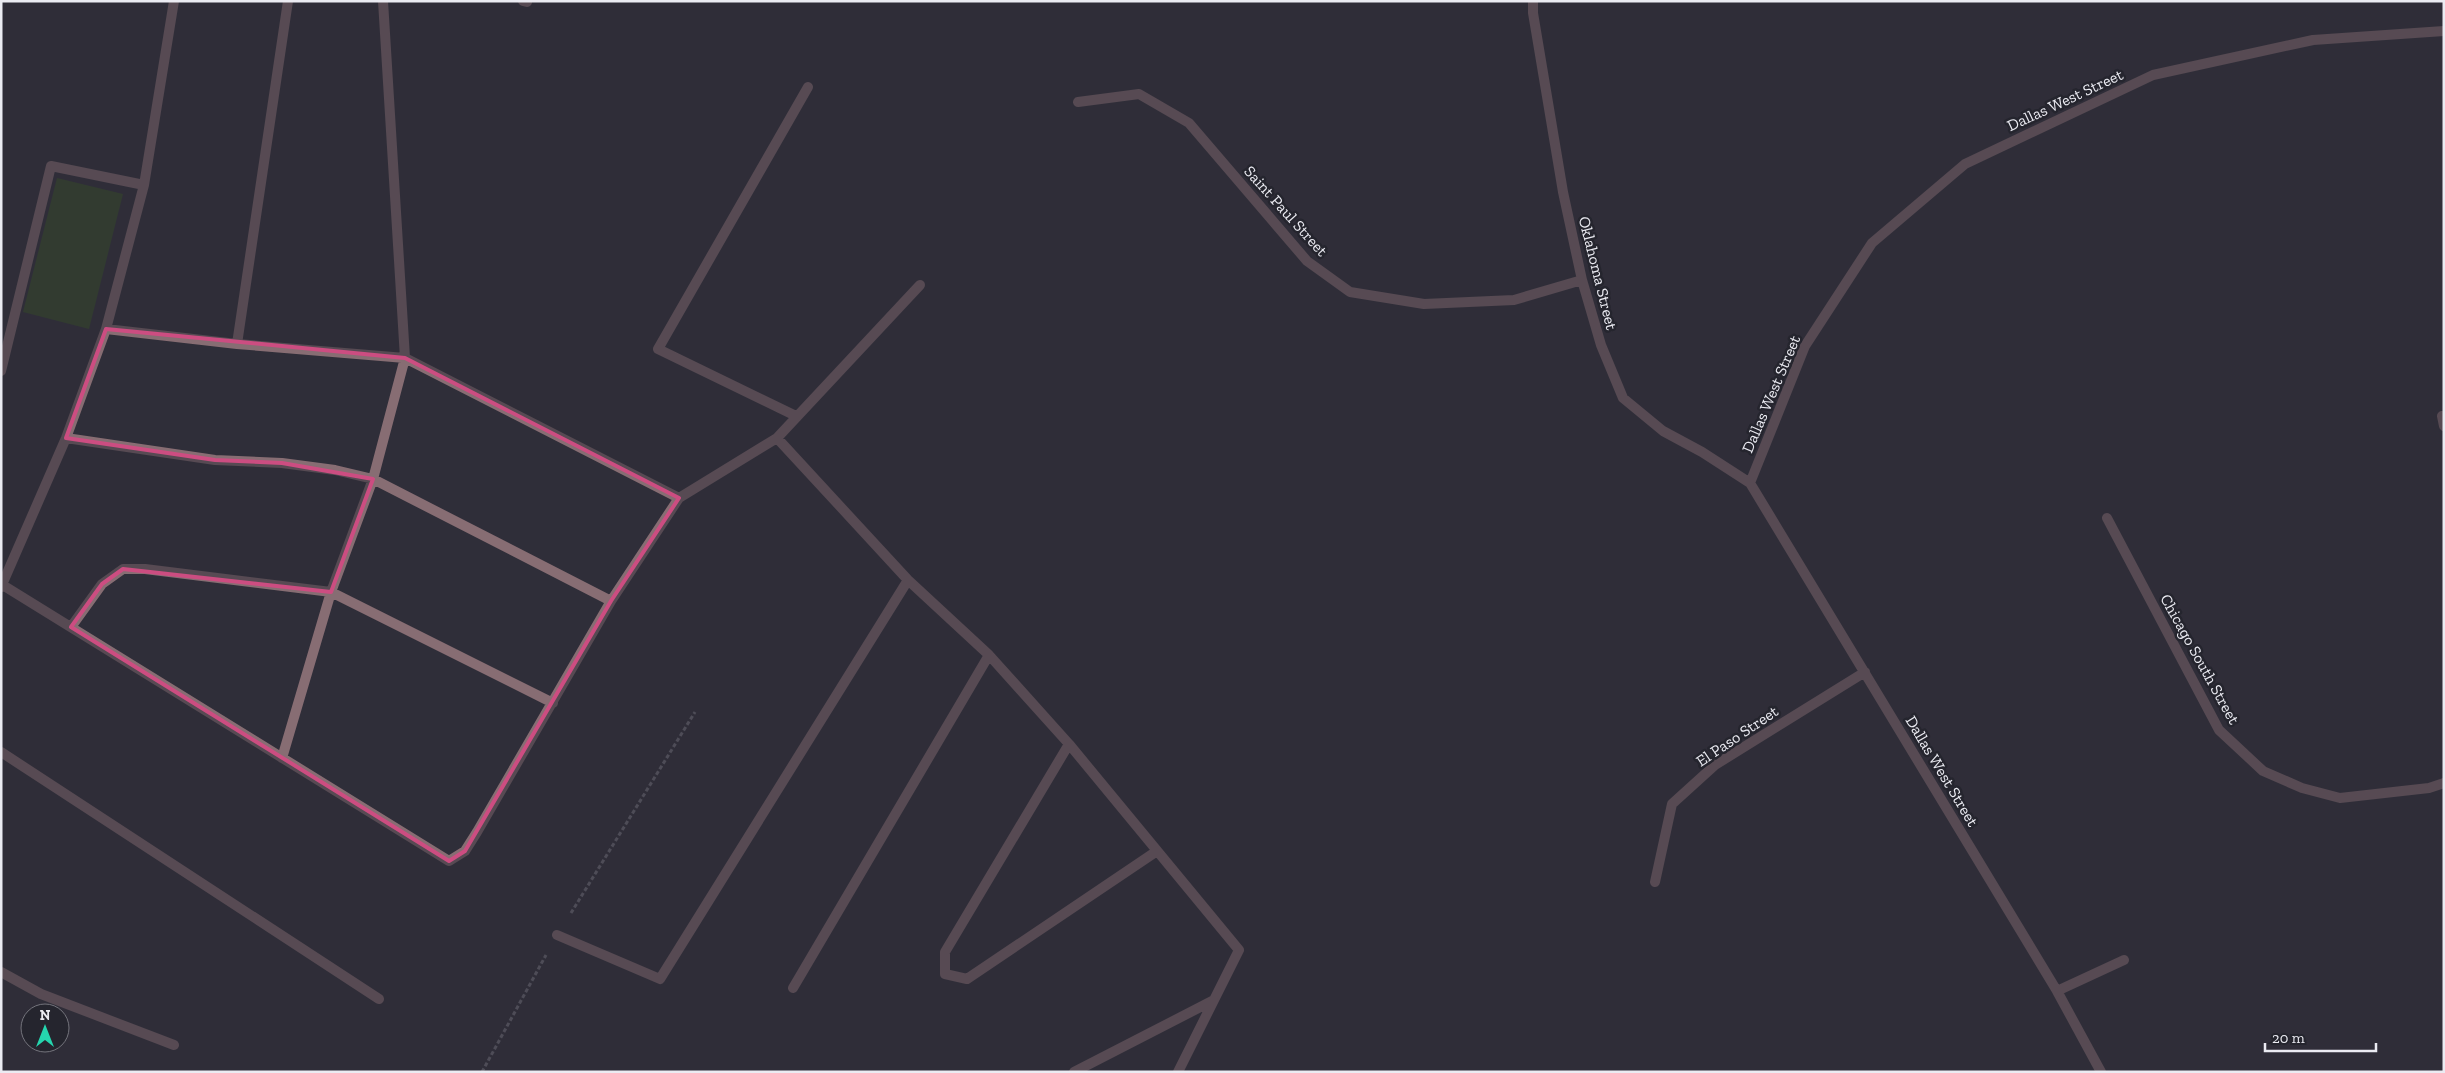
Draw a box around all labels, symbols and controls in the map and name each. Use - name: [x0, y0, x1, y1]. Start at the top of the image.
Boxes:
- street label: Dallas West Street: [2004, 65, 2126, 135]
- street label: Saint Paul Street: [1240, 162, 1332, 260]
- street label: Oklahoma Street: [1575, 214, 1621, 332]
- street label: Dallas West Street: [1738, 332, 1804, 456]
- street label: Chicago South Street: [2156, 591, 2244, 727]
- street label: El Paso Street: [1692, 701, 1782, 770]
- street label: Dallas West Street: [1901, 712, 1983, 830]
- north arrow: [20, 1003, 70, 1053]
- text: N: [40, 1007, 51, 1024]
- scale bar: [2265, 1020, 2376, 1052]
- text: 20 m: [2272, 1029, 2305, 1047]

